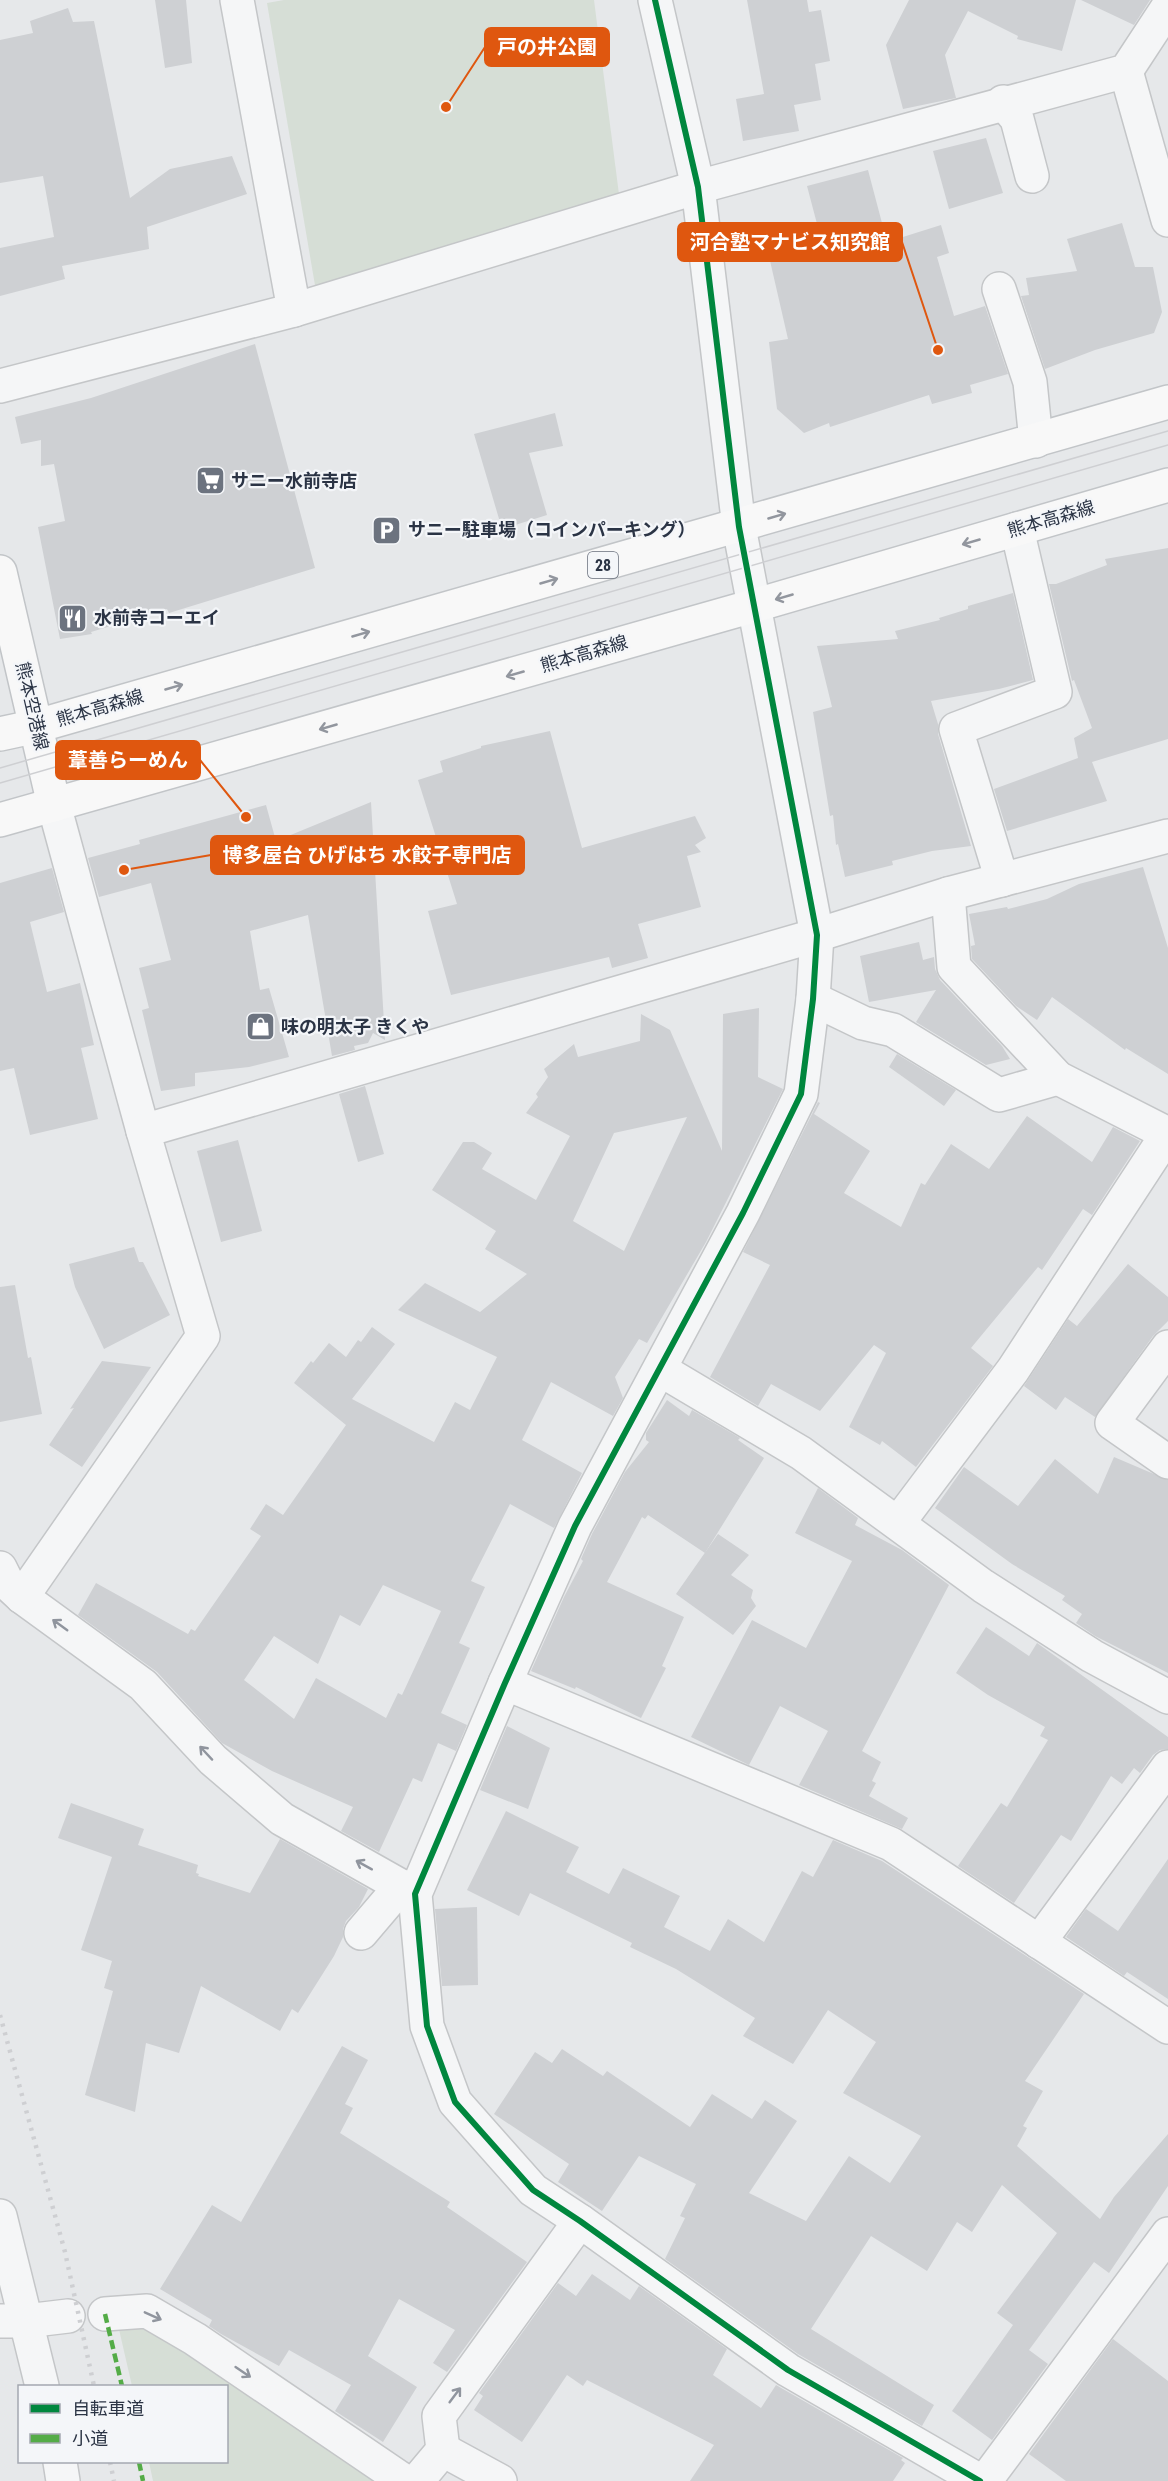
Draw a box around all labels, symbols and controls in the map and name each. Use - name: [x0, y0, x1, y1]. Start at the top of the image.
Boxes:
- callout: 戸の井公園: [485, 28, 609, 66]
- text: 戸の井公園: [497, 35, 597, 59]
- callout: 河合塾マナビス知究館: [678, 223, 902, 261]
- text: 河合塾マナビス知究館: [690, 230, 890, 254]
- supermarket icon: サニー水前寺店: [194, 465, 226, 497]
- place label: サニー水前寺店: [231, 470, 357, 491]
- street label: 熊本高森線: [1005, 496, 1097, 541]
- one-way arrow: [767, 510, 786, 521]
- parking icon: サニー駐車場（コインパーキング）: [371, 514, 403, 546]
- place label: サニー駐車場（コインパーキング）: [408, 519, 695, 540]
- one-way arrow: [962, 537, 981, 548]
- road number: 28: [588, 552, 618, 578]
- one-way arrow: [539, 574, 558, 586]
- one-way arrow: [774, 592, 793, 603]
- restaurant icon: 水前寺コーエイ: [57, 602, 89, 634]
- place label: 水前寺コーエイ: [94, 607, 220, 628]
- one-way arrow: [352, 627, 371, 639]
- street label: 熊本高森線: [538, 631, 630, 676]
- street label: 熊本空港線: [12, 660, 53, 752]
- one-way arrow: [506, 669, 525, 680]
- one-way arrow: [164, 681, 183, 692]
- street label: 熊本高森線: [54, 685, 146, 730]
- one-way arrow: [319, 722, 338, 733]
- callout: 葦善らーめん: [56, 741, 200, 779]
- text: 葦善らーめん: [68, 748, 188, 772]
- callout: 博多屋台 ひげはち 水餃子専門店: [211, 836, 524, 874]
- text: 博多屋台 ひげはち 水餃子専門店: [222, 843, 512, 867]
- shop icon: 味の明太子 きくや: [244, 1011, 276, 1043]
- place label: 味の明太子 きくや: [281, 1016, 429, 1037]
- one-way arrow: [53, 1619, 69, 1631]
- one-way arrow: [199, 1745, 214, 1760]
- one-way arrow: [356, 1859, 373, 1871]
- one-way arrow: [143, 2311, 161, 2322]
- one-way arrow: [234, 2366, 251, 2378]
- legend: [18, 2385, 228, 2463]
- one-way arrow: [448, 2388, 461, 2404]
- text: 自転車道: [72, 2398, 144, 2419]
- text: 小道: [72, 2428, 108, 2449]

